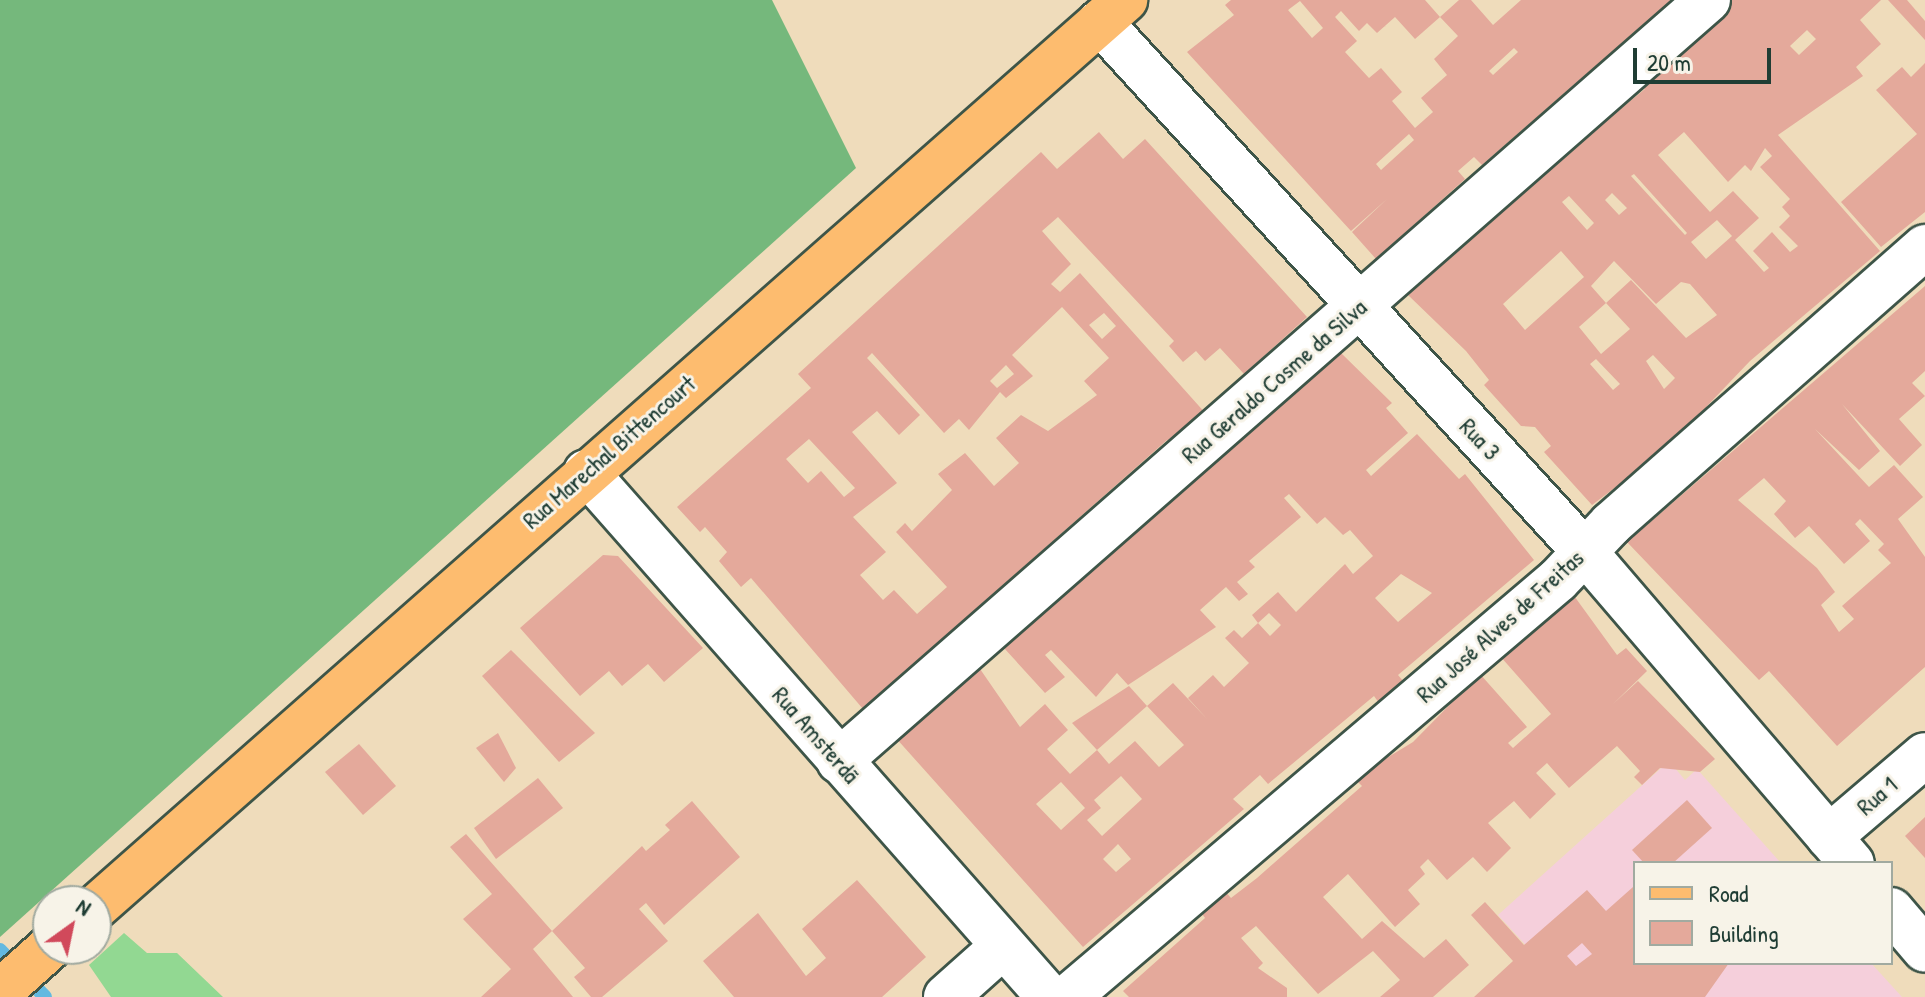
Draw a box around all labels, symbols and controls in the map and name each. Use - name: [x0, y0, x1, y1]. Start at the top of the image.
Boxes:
- scale bar: [1637, 32, 1775, 82]
- text: 20 m: [1647, 46, 1691, 78]
- street label: Rua Geraldo Cosme da Silva: [1176, 293, 1372, 469]
- street label: Rua Marechal Bittencourt: [517, 369, 701, 535]
- street label: Rua 3: [1454, 412, 1506, 466]
- street label: Rua José Alves de Freitas: [1411, 543, 1589, 709]
- street label: Rua Amsterdã: [766, 681, 866, 789]
- street label: Rua 1: [1851, 771, 1903, 821]
- legend: [1633, 861, 1893, 965]
- text: Road: [1709, 877, 1748, 909]
- north arrow: [32, 885, 112, 965]
- text: N: [71, 891, 97, 922]
- text: Building: [1709, 917, 1779, 949]

